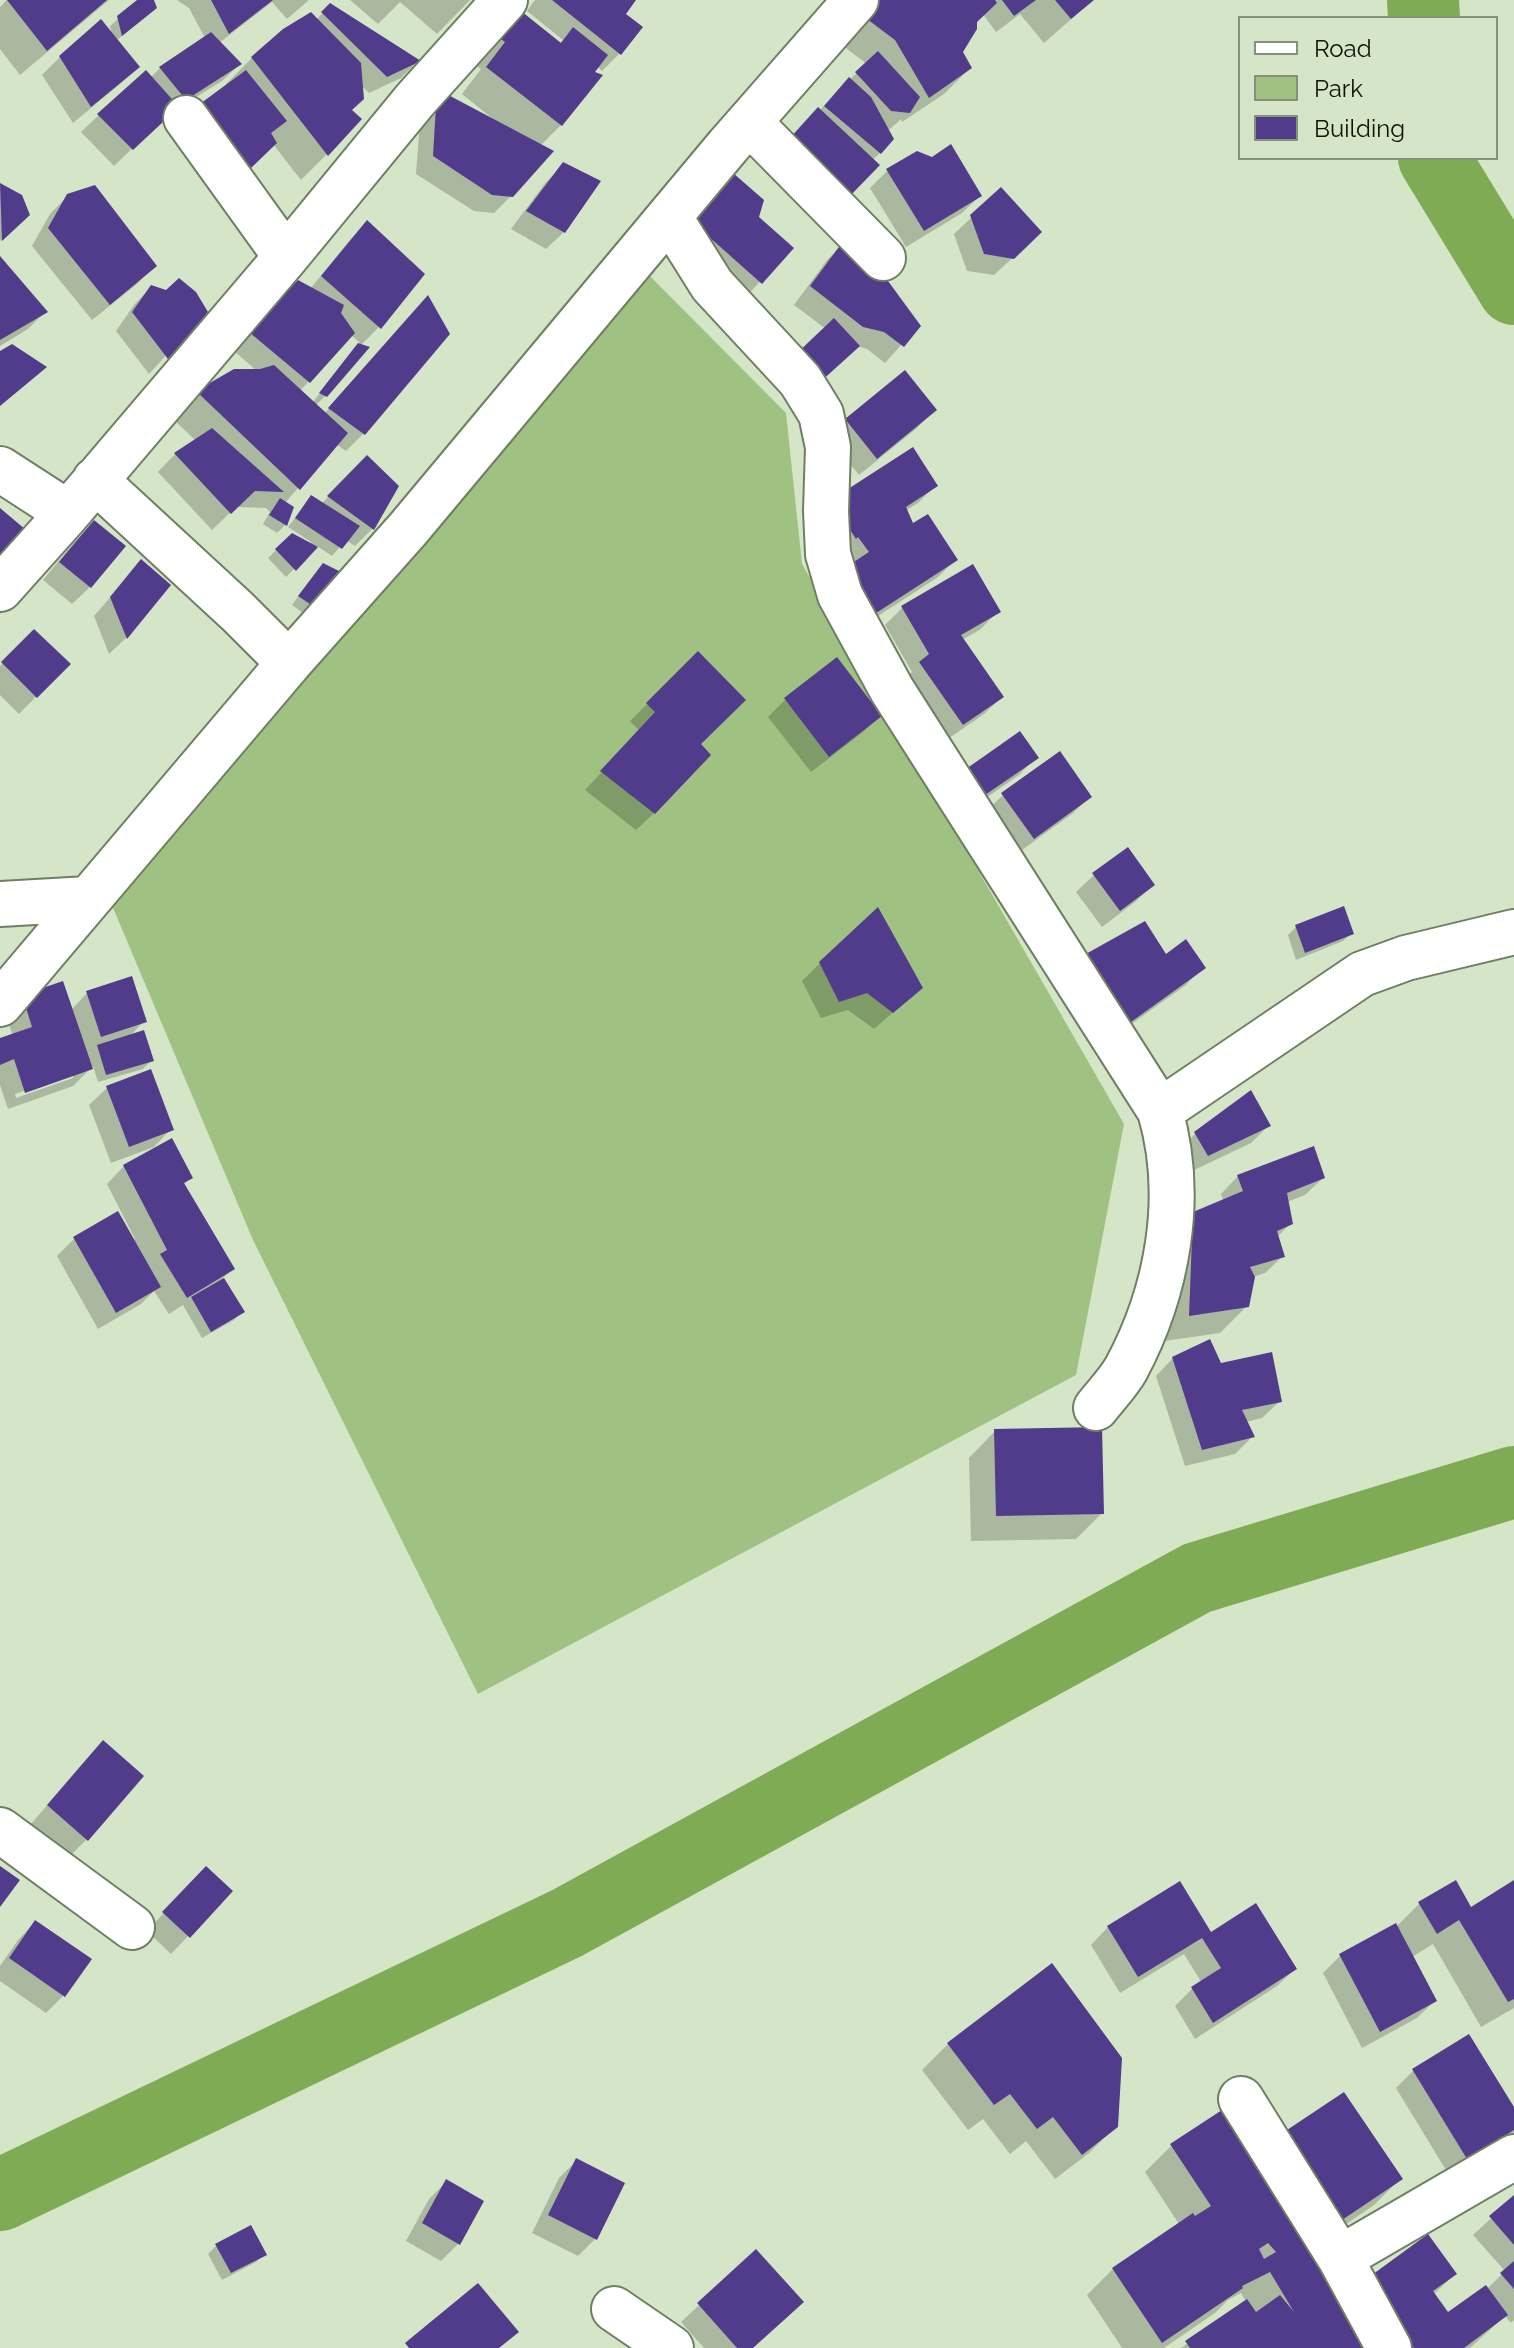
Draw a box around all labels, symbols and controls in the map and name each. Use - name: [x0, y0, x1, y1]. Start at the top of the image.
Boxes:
- legend: [1238, 16, 1498, 160]
- text: Road: [1314, 34, 1372, 63]
- text: Park: [1314, 74, 1363, 103]
- text: Building: [1314, 114, 1405, 143]

